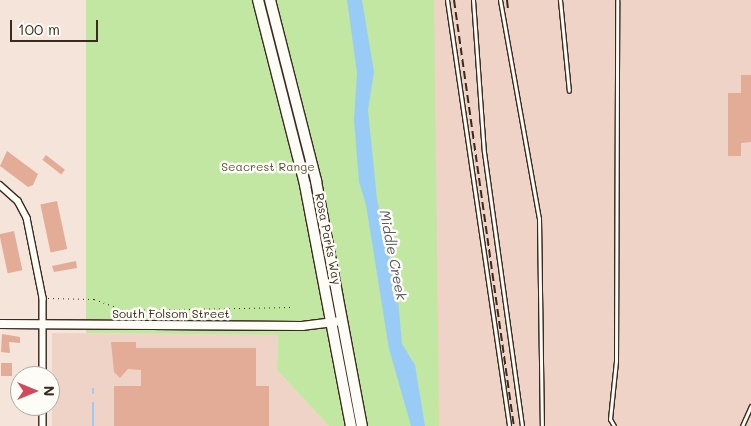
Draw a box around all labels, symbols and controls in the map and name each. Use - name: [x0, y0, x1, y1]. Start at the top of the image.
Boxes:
- scale bar: [12, 10, 100, 42]
- text: 100 m: [18, 19, 60, 39]
- park label: Seacrest Range: [221, 160, 315, 174]
- street label: Rosa Parks Way: [312, 192, 344, 286]
- water label: Middle Creek: [376, 208, 410, 302]
- street label: South Folsom Street: [112, 307, 230, 321]
- north arrow: [10, 366, 60, 416]
- text: N: [40, 386, 59, 396]

